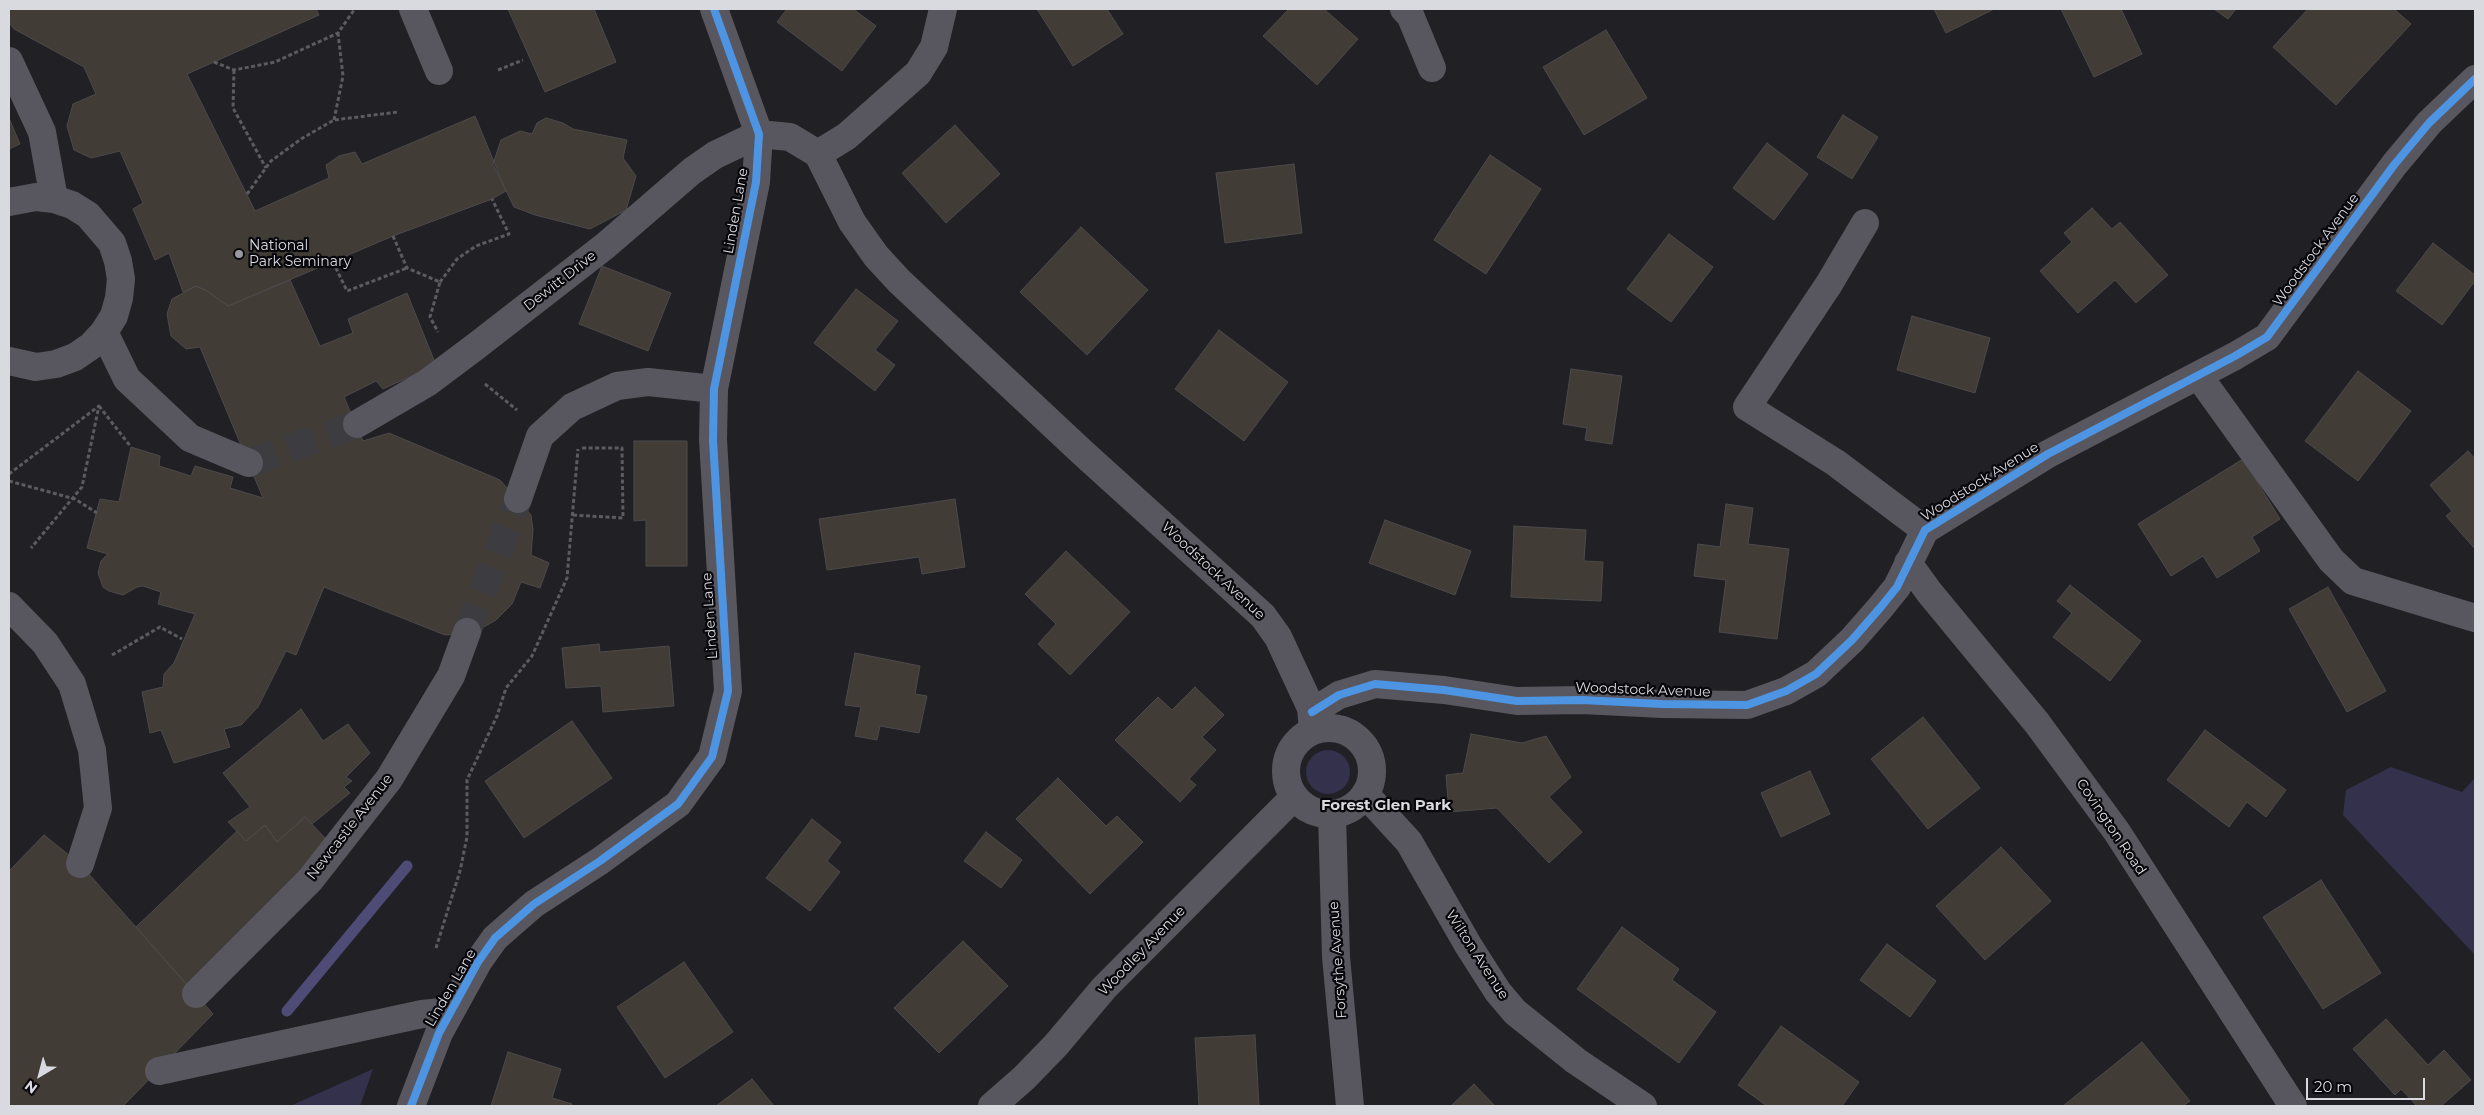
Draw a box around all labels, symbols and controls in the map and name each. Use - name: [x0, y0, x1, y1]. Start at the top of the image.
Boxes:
- street label: Linden Lane: [720, 167, 752, 255]
- street label: Woodstock Avenue: [2269, 190, 2363, 310]
- place label: National Park Seminary: [249, 238, 351, 270]
- street label: Dewitt Drive: [520, 247, 600, 315]
- marker: National Park Seminary: [233, 248, 245, 260]
- street label: Woodstock Avenue: [1918, 439, 2042, 525]
- street label: Woodstock Avenue: [1158, 519, 1268, 623]
- street label: Linden Lane: [699, 572, 721, 660]
- street label: Woodstock Avenue: [1575, 679, 1711, 701]
- street label: Newcastle Avenue: [304, 771, 396, 883]
- street label: Covington Road: [2073, 776, 2149, 878]
- district label: Forest Glen Park: [1321, 797, 1451, 815]
- street label: Forsythe Avenue: [1326, 901, 1350, 1019]
- street label: Woodley Avenue: [1095, 903, 1189, 999]
- street label: Wilton Avenue: [1442, 907, 1512, 1003]
- street label: Linden Lane: [422, 946, 480, 1030]
- north arrow: [15, 1050, 65, 1100]
- scale bar: [2309, 1068, 2428, 1100]
- text: N: [21, 1076, 41, 1098]
- text: 20 m: [2314, 1077, 2352, 1096]

